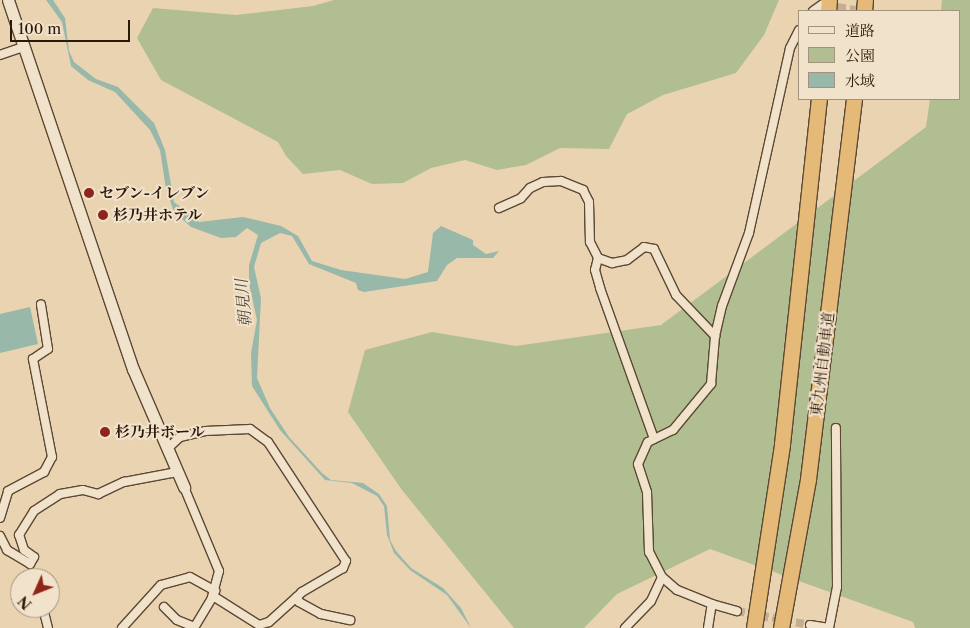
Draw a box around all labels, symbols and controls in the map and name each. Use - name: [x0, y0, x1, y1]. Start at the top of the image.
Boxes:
- scale bar: [12, 10, 132, 42]
- legend: [798, 10, 960, 100]
- text: 100 m: [18, 19, 61, 38]
- text: 道路: [845, 21, 875, 40]
- text: 公園: [845, 46, 875, 65]
- text: 水域: [845, 71, 875, 90]
- place label: セブン-イレブン: [99, 184, 211, 202]
- marker: セブン-イレブン: [83, 187, 95, 199]
- place label: 杉乃井ホテル: [113, 206, 203, 224]
- marker: 杉乃井ホテル: [97, 209, 109, 221]
- water label: 朝見川: [231, 278, 255, 328]
- street label: 東九州自動車道: [807, 311, 837, 417]
- place label: 杉乃井ボール: [115, 423, 205, 441]
- marker: 杉乃井ボール: [99, 426, 111, 438]
- north arrow: [10, 568, 60, 618]
- text: N: [14, 592, 36, 613]

